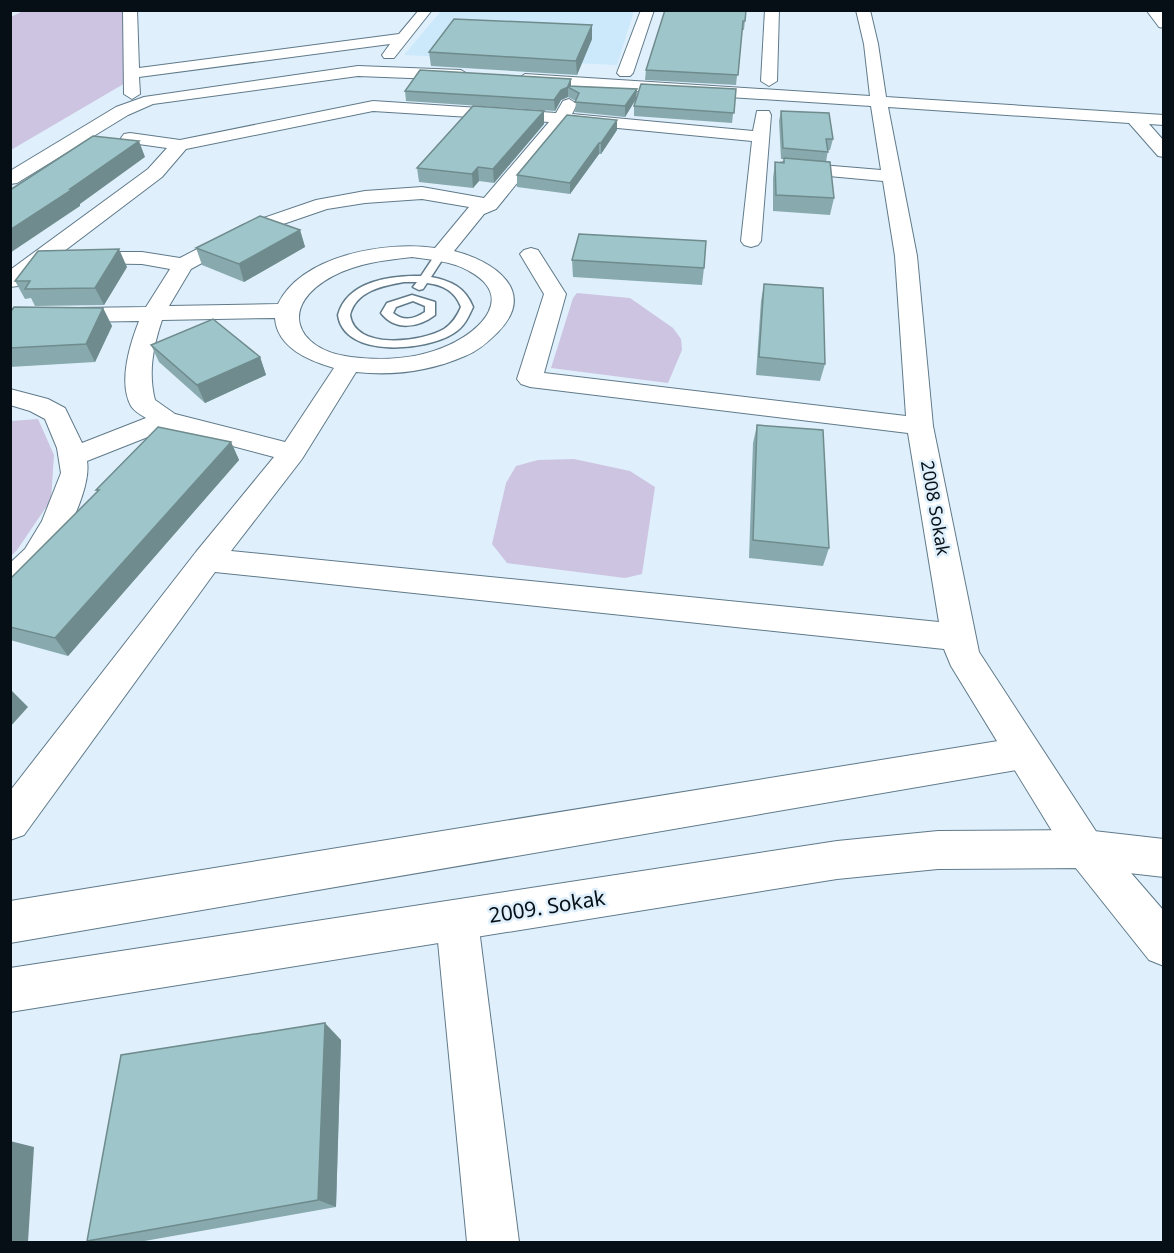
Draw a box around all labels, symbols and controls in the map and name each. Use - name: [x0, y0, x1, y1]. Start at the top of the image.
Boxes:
- street label: 2008 Sokak: [916, 458, 956, 558]
- street label: 2009. Sokak: [487, 883, 608, 929]

